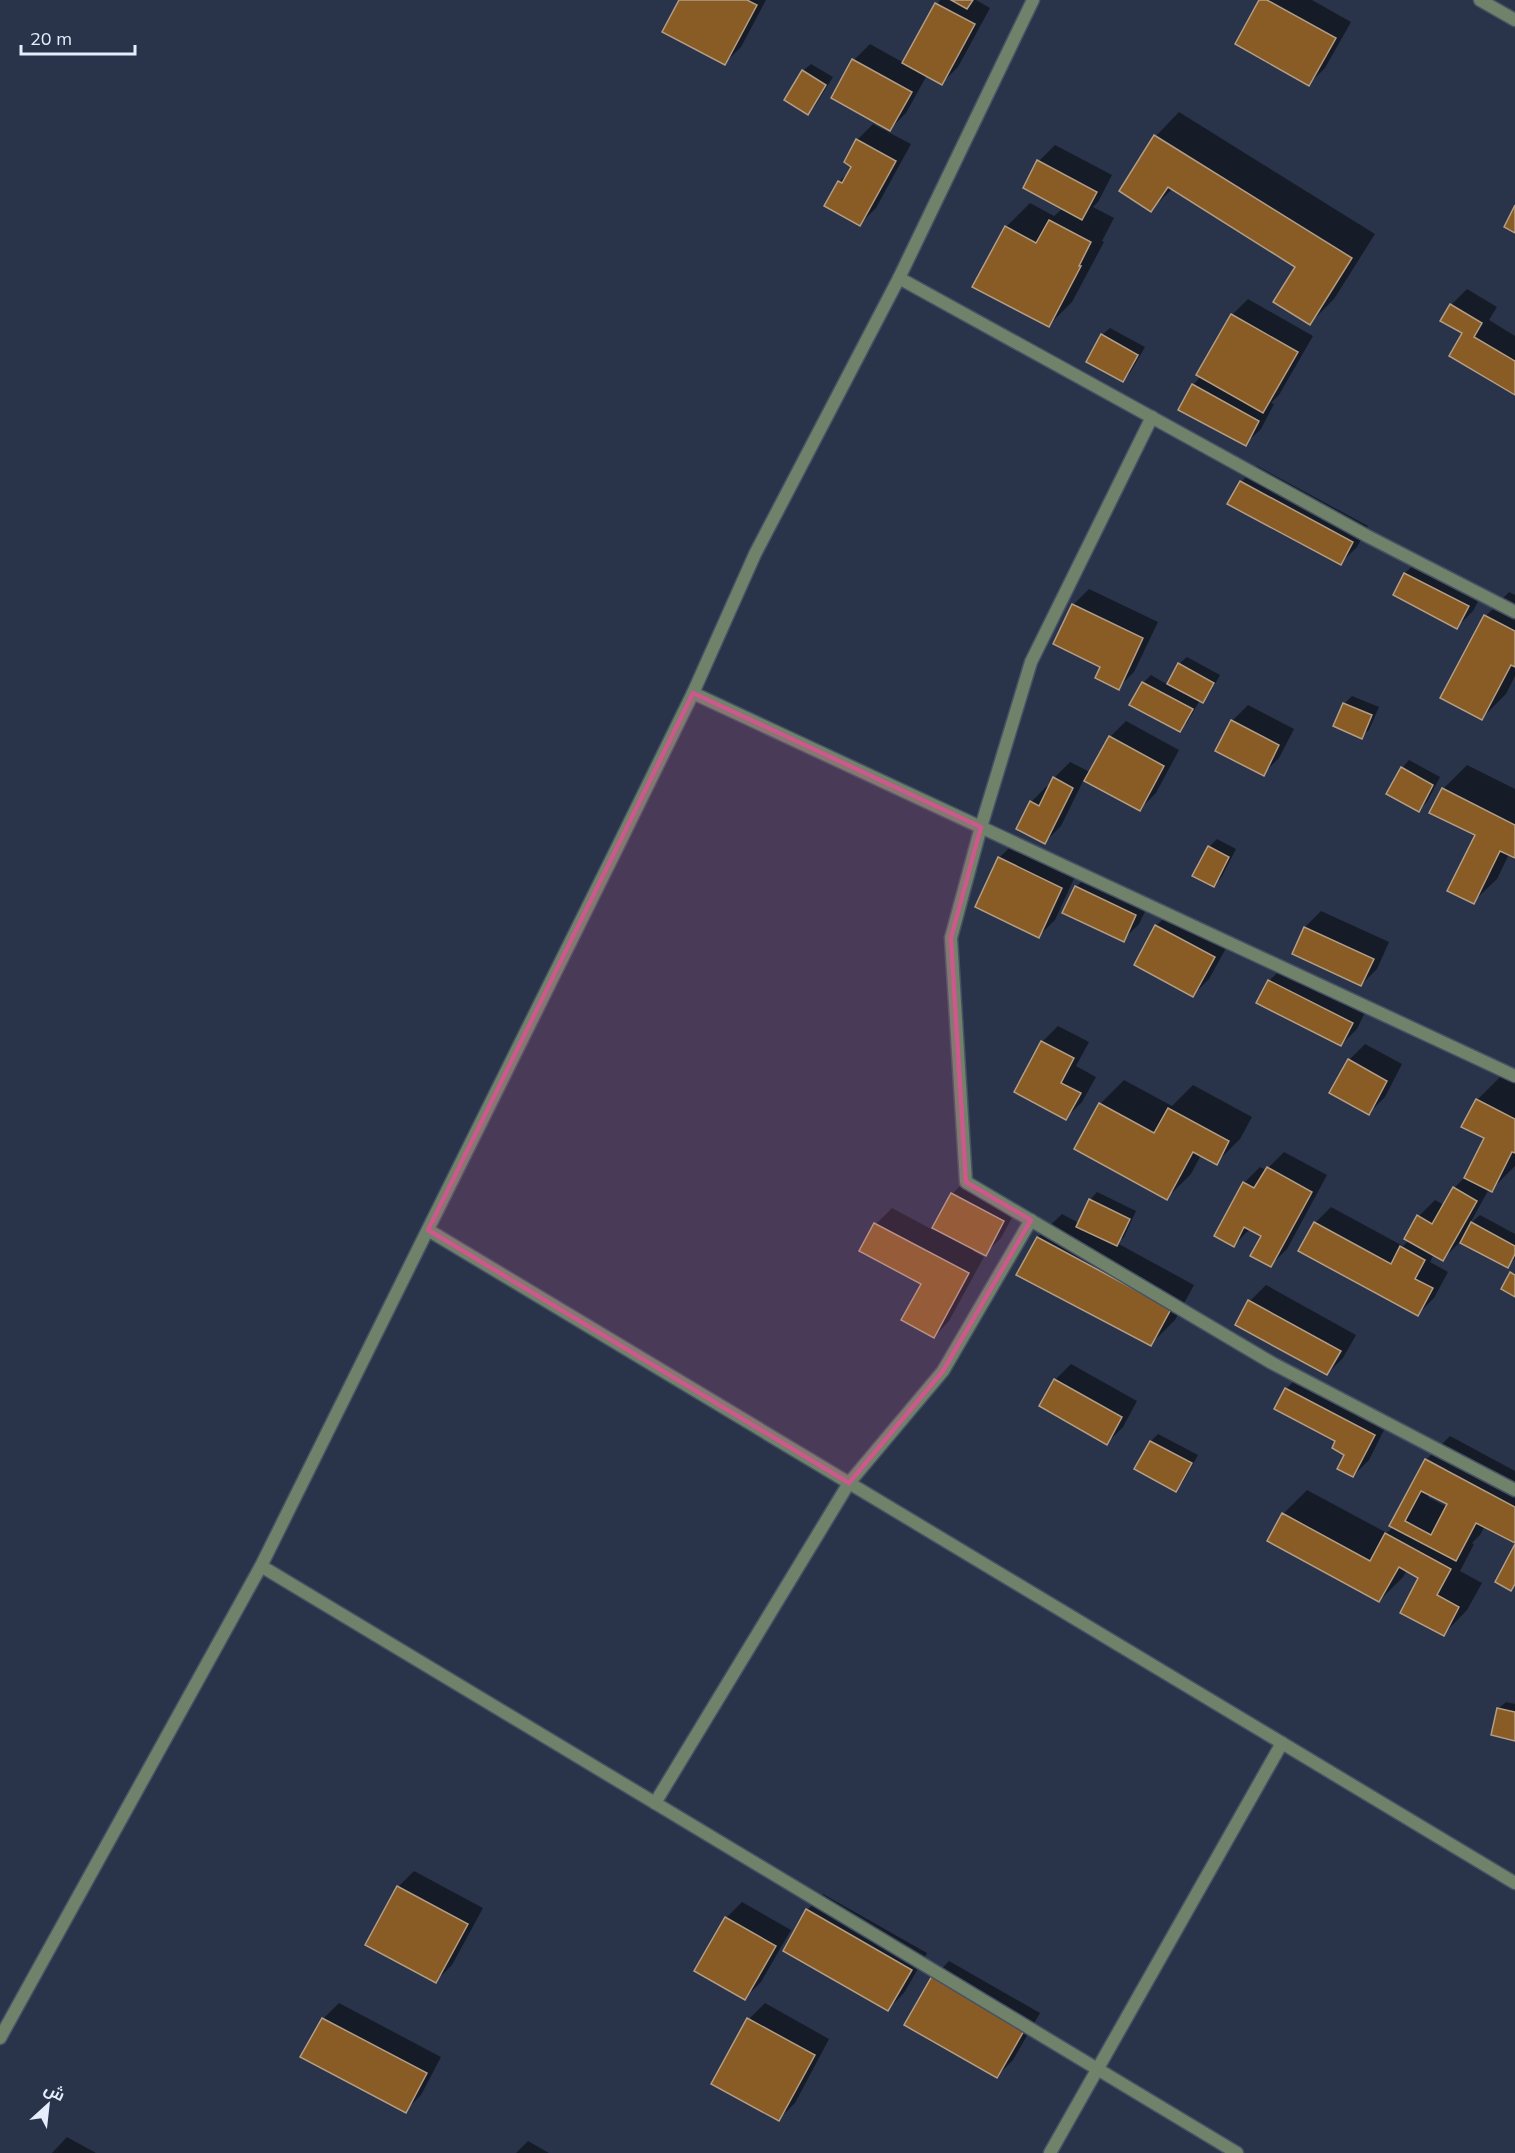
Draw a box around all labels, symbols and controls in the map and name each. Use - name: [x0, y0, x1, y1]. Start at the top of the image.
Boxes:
- scale bar: [21, 18, 135, 56]
- text: 20 m: [30, 27, 72, 50]
- north arrow: [18, 2075, 78, 2135]
- text: ش: [41, 2078, 68, 2105]

